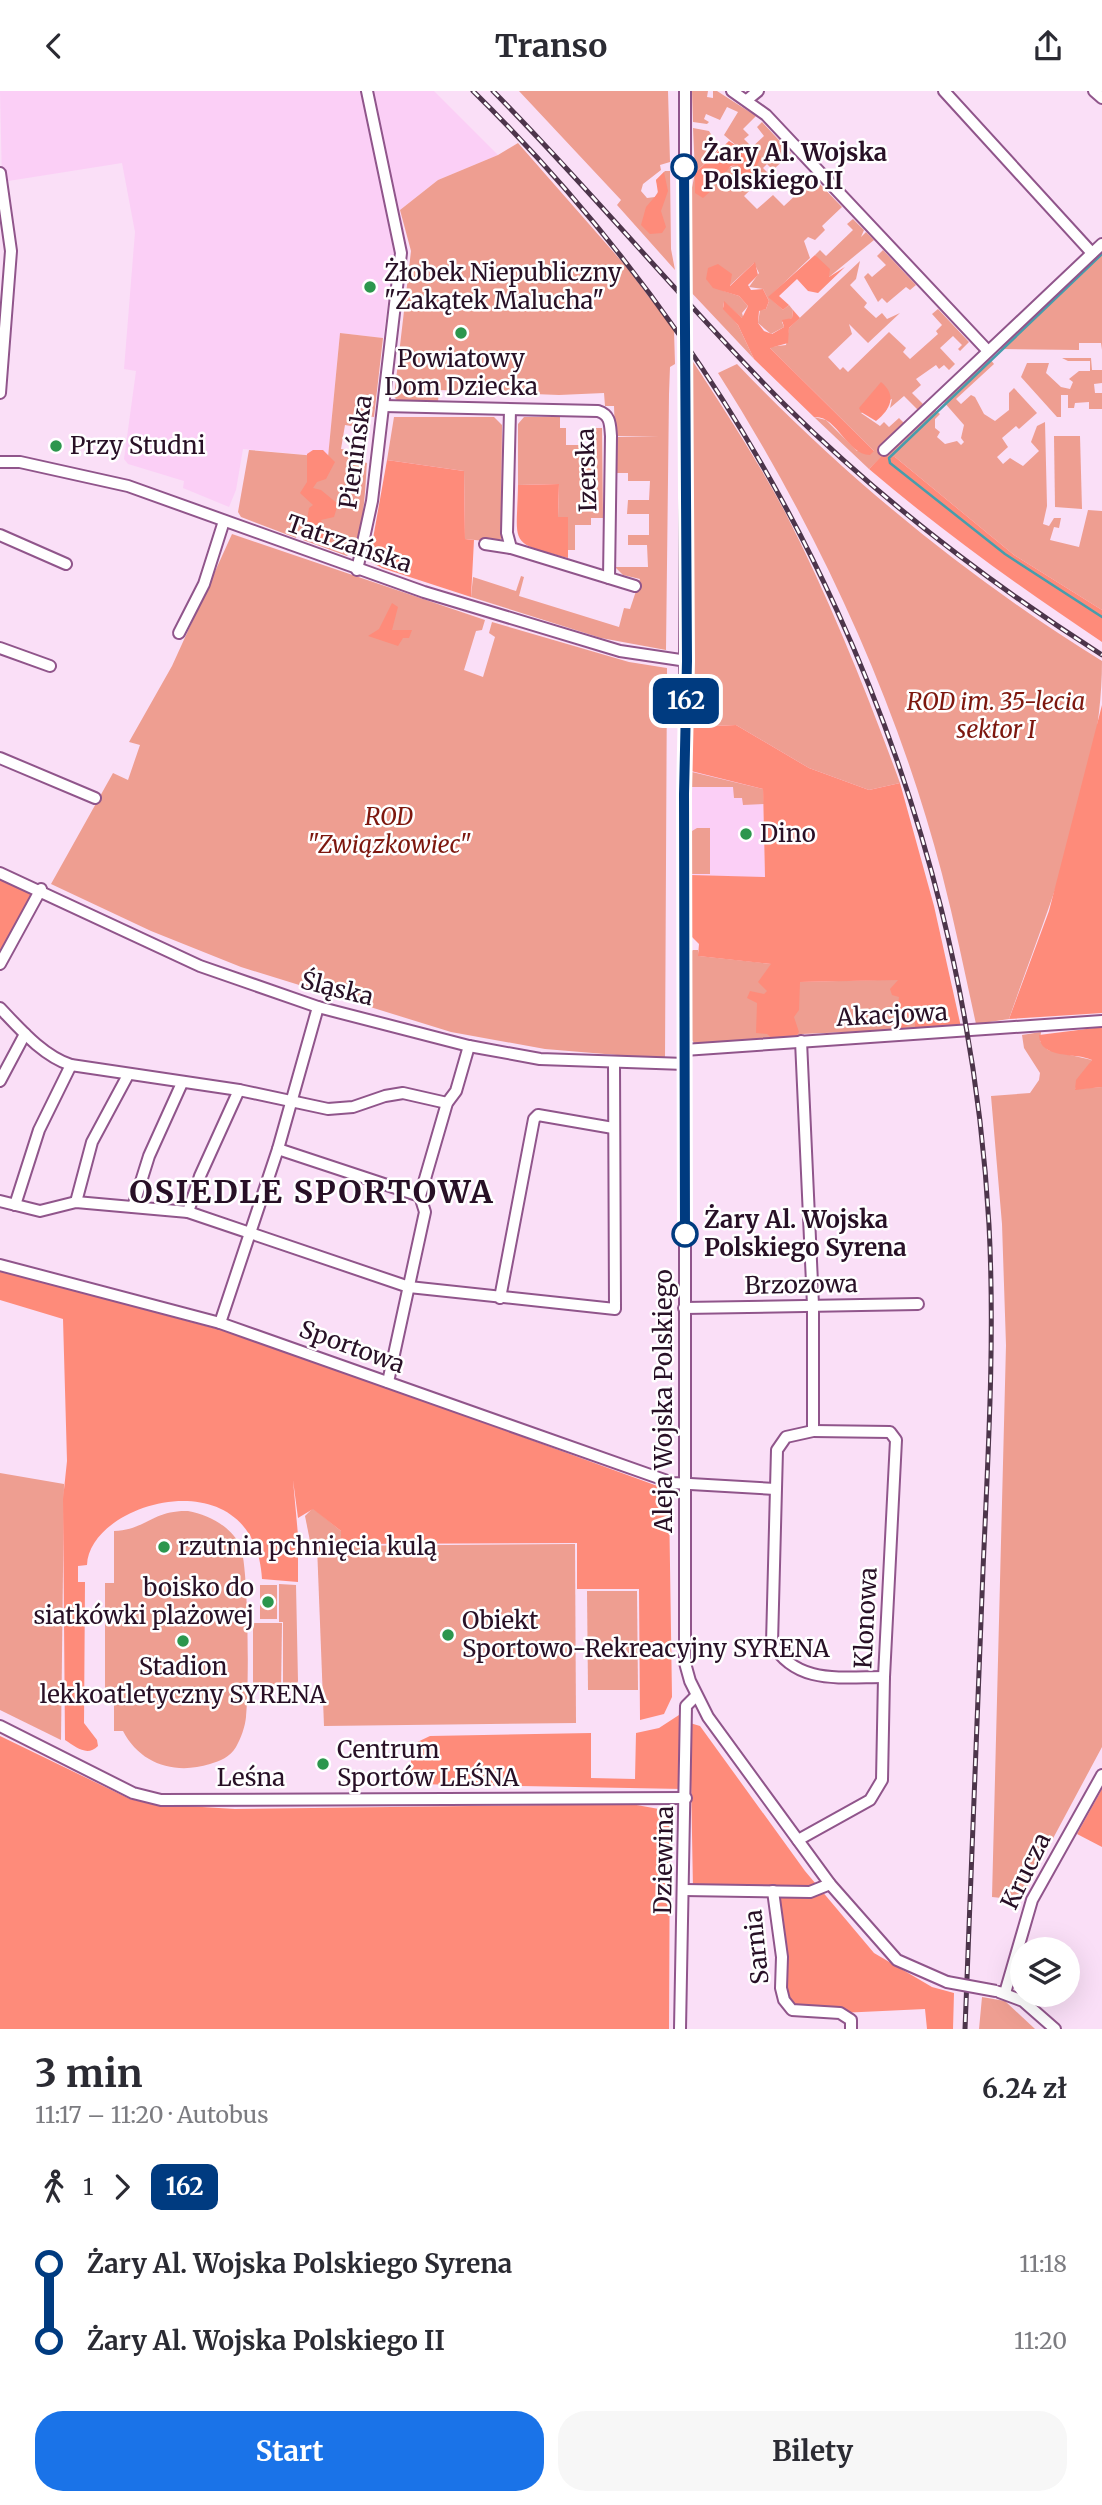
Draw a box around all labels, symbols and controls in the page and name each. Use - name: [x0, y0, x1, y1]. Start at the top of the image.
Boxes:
- text: Transo: [495, 26, 607, 66]
- icon: back: [35, 27, 73, 65]
- icon: share: [1029, 27, 1067, 65]
- place label: Żary Al. Wojska Polskiego II: [703, 137, 887, 196]
- marker: Żary Al. Wojska Polskiego II: [671, 154, 697, 180]
- place label: Żłobek Niepubliczny "Zakątek Malucha": [384, 257, 622, 316]
- marker: Żłobek Niepubliczny "Zakątek Malucha": [362, 279, 378, 295]
- marker: Powiatowy Dom Dziecka: [453, 325, 469, 341]
- place label: Powiatowy Dom Dziecka: [384, 343, 538, 402]
- street label: Pienińska: [332, 393, 379, 511]
- street label: Izerska: [570, 427, 603, 513]
- place label: Przy Studni: [70, 430, 206, 461]
- marker: Przy Studni: [48, 438, 64, 454]
- street label: Tatrzańska: [282, 508, 416, 580]
- line badge: 162: [646, 678, 726, 724]
- text: 162: [667, 685, 705, 716]
- park label: ROD im. 35-lecia sektor I: [907, 686, 1085, 745]
- park label: ROD "Związkowiec": [307, 801, 471, 860]
- place label: Dino: [760, 818, 816, 849]
- marker: Dino: [738, 826, 754, 842]
- street label: Śląska: [297, 965, 377, 1013]
- street label: Akacjowa: [834, 996, 949, 1033]
- district label: OSIEDLE SPORTOWA: [129, 1172, 495, 1212]
- place label: Żary Al. Wojska Polskiego Syrena: [704, 1204, 907, 1263]
- marker: Żary Al. Wojska Polskiego Syrena: [672, 1221, 698, 1247]
- street label: Brzozowa: [744, 1268, 858, 1301]
- street label: Aleja Wojska Polskiego: [648, 1269, 679, 1534]
- street label: Sportowa: [295, 1313, 409, 1380]
- place label: rzutnia pchnięcia kulą: [178, 1531, 437, 1562]
- marker: rzutnia pchnięcia kulą: [156, 1539, 172, 1555]
- street label: Klonowa: [847, 1566, 884, 1670]
- place label: boisko do siatkówki plażowej: [33, 1572, 254, 1631]
- marker: boisko do siatkówki plażowej: [260, 1594, 276, 1610]
- place label: Obiekt Sportowo-Rekreacyjny SYRENA: [462, 1605, 831, 1664]
- marker: Obiekt Sportowo-Rekreacyjny SYRENA: [440, 1627, 456, 1643]
- marker: Stadion lekkoatletyczny SYRENA: [175, 1633, 191, 1649]
- place label: Stadion lekkoatletyczny SYRENA: [40, 1651, 327, 1710]
- place label: Centrum Sportów LEŚNA: [337, 1734, 520, 1793]
- marker: Centrum Sportów LEŚNA: [315, 1756, 331, 1772]
- street label: Leśna: [217, 1762, 285, 1793]
- street label: Dziewina: [647, 1805, 680, 1915]
- street label: Krucza: [994, 1827, 1057, 1914]
- street label: Sarnia: [737, 1908, 776, 1986]
- map controls: [1010, 1937, 1080, 2007]
- button: layers: [1010, 1937, 1080, 2007]
- text: 3 min: [35, 2050, 143, 2097]
- text: 6.24 zł: [982, 2072, 1067, 2105]
- text: 11:17 – 11:20 · Autobus: [35, 2100, 268, 2129]
- icon: walk: [35, 2168, 73, 2206]
- icon: forward: [103, 2168, 141, 2206]
- text: 162: [165, 2171, 204, 2202]
- text: 1: [83, 2172, 93, 2201]
- text: Żary Al. Wojska Polskiego Syrena: [87, 2247, 512, 2280]
- text: 11:18: [1019, 2249, 1067, 2278]
- text: Żary Al. Wojska Polskiego II: [87, 2324, 445, 2357]
- text: 11:20: [1014, 2326, 1067, 2355]
- button: Start: [35, 2411, 544, 2491]
- button: Bilety: [558, 2411, 1067, 2491]

